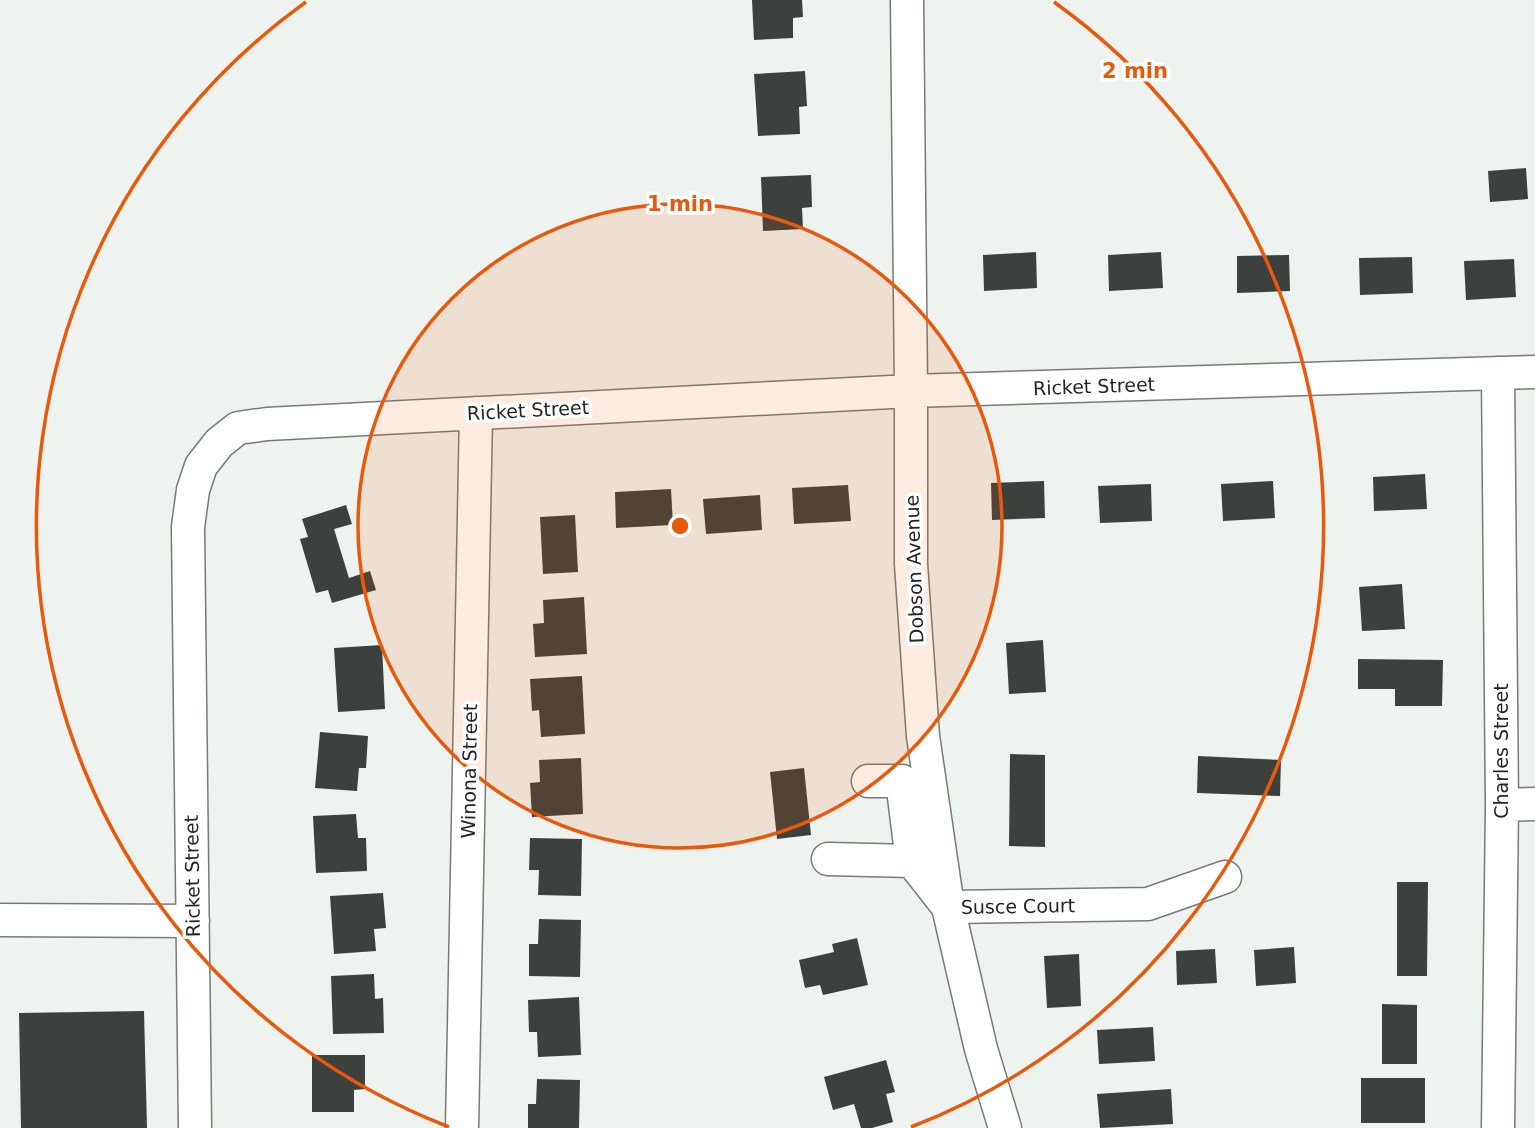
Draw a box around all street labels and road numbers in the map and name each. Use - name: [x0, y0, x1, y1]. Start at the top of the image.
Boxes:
- street label: Ricket Street: [1033, 373, 1155, 399]
- street label: Ricket Street: [466, 396, 590, 424]
- street label: Dobson Avenue: [900, 494, 928, 644]
- street label: Charles Street: [1490, 683, 1512, 819]
- street label: Winona Street: [457, 703, 481, 839]
- street label: Ricket Street: [180, 815, 204, 937]
- street label: Susce Court: [961, 894, 1075, 918]

